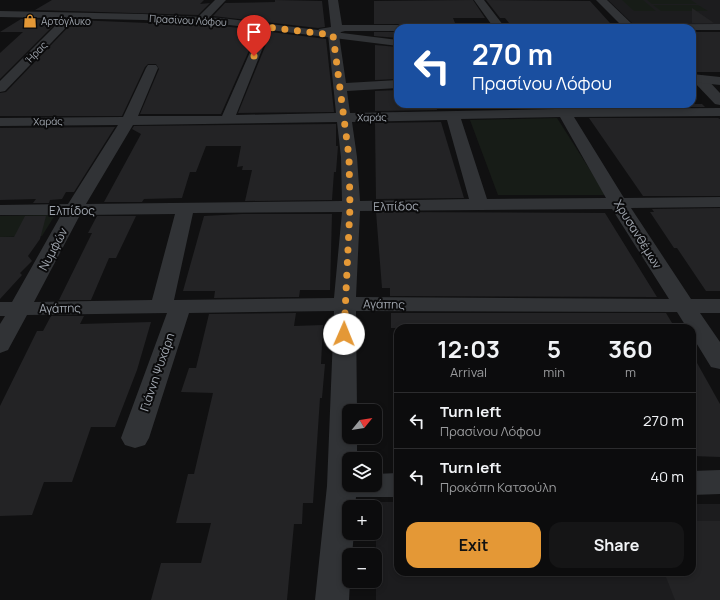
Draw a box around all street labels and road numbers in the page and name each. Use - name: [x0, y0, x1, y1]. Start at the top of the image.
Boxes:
- street label: Πρασίνου Λόφου: [149, 11, 227, 29]
- street label: Ήρας: [22, 38, 50, 66]
- street label: Χαράς: [357, 110, 387, 124]
- street label: Χαράς: [33, 114, 63, 128]
- street label: Χρυσανθέμων: [610, 196, 666, 272]
- street label: Ελπίδος: [373, 197, 419, 215]
- street label: Ελπίδος: [49, 202, 95, 219]
- street label: Νυμφών: [35, 225, 71, 273]
- street label: Αγάπης: [363, 295, 405, 313]
- street label: Αγάπης: [39, 299, 81, 317]
- street label: Γιάννη Ψυχάρη: [136, 330, 178, 414]

